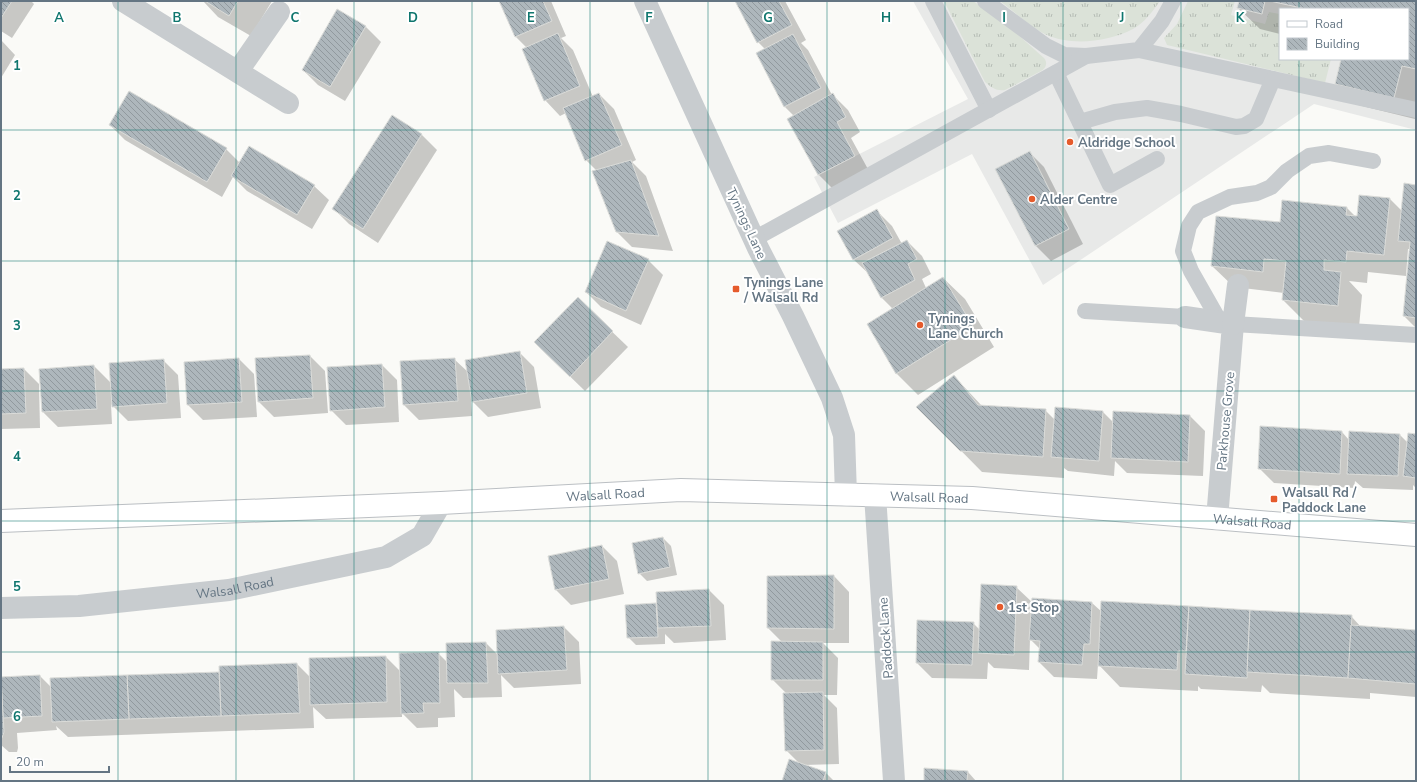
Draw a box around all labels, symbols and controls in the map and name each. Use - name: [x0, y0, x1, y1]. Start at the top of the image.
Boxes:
- legend: [1279, 8, 1409, 60]
- text: A: [54, 9, 64, 27]
- text: B: [173, 9, 182, 27]
- text: C: [291, 9, 300, 27]
- text: D: [408, 9, 418, 27]
- text: E: [527, 9, 535, 27]
- text: F: [645, 9, 653, 27]
- text: G: [763, 9, 773, 27]
- text: H: [881, 9, 891, 27]
- text: I: [1002, 9, 1006, 27]
- text: J: [1119, 9, 1124, 27]
- text: K: [1236, 9, 1245, 27]
- text: Road: [1315, 16, 1343, 32]
- text: Building: [1315, 36, 1360, 52]
- text: 1: [13, 57, 21, 75]
- place label: Aldridge School: [1078, 134, 1176, 152]
- marker: Aldridge School: [1065, 137, 1075, 147]
- street label: Tynings Lane: [722, 185, 771, 262]
- text: 2: [13, 187, 21, 205]
- place label: Alder Centre: [1040, 191, 1117, 209]
- marker: Alder Centre: [1027, 194, 1037, 204]
- place label: Tynings Lane / Walsall Rd: [743, 274, 823, 307]
- marker: Tynings Lane / Walsall Rd: [731, 284, 741, 294]
- place label: Tynings Lane Church: [928, 310, 1003, 343]
- text: 3: [13, 317, 21, 335]
- marker: Tynings Lane Church: [915, 320, 925, 330]
- street label: Parkhouse Grove: [1213, 371, 1239, 471]
- text: 4: [13, 448, 21, 466]
- street label: Walsall Road: [566, 484, 645, 506]
- place label: Walsall Rd / Paddock Lane: [1282, 484, 1366, 517]
- street label: Walsall Road: [890, 488, 969, 508]
- marker: Walsall Rd / Paddock Lane: [1269, 494, 1279, 504]
- street label: Walsall Road: [1212, 510, 1292, 535]
- street label: Walsall Road: [195, 573, 276, 603]
- text: 5: [13, 578, 21, 596]
- street label: Paddock Lane: [874, 597, 898, 679]
- place label: 1st Stop: [1008, 599, 1059, 617]
- marker: 1st Stop: [995, 602, 1005, 612]
- text: 6: [13, 708, 21, 726]
- scale bar: [10, 748, 109, 774]
- text: 20 m: [16, 754, 44, 770]

